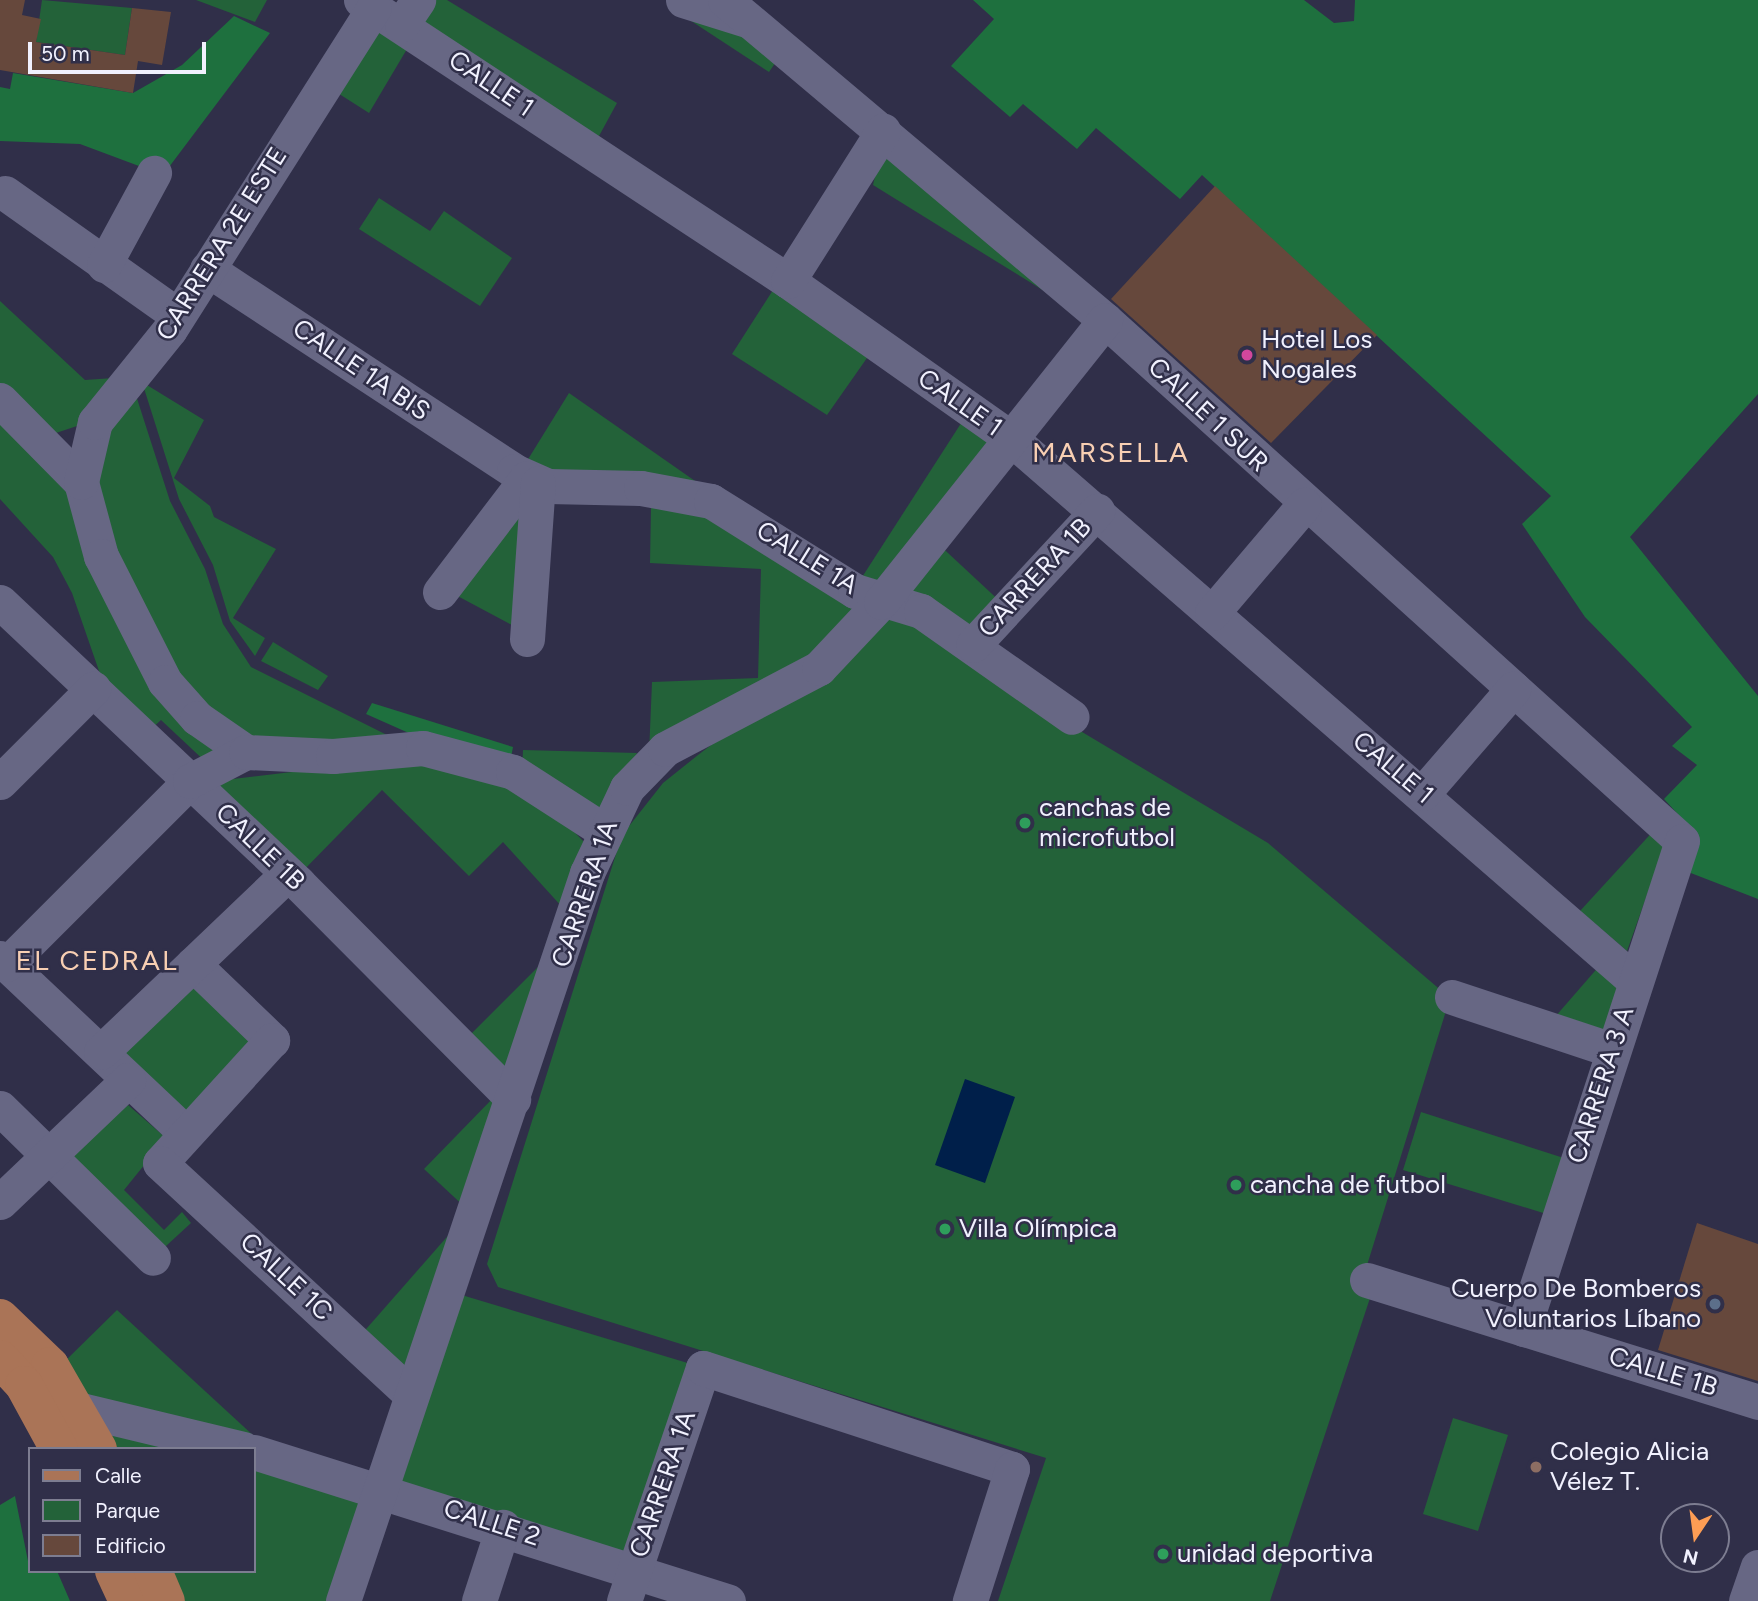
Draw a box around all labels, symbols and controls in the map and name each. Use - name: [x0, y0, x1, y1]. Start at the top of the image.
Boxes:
- scale bar: [32, 28, 210, 72]
- text: 50 m: [41, 41, 90, 66]
- street label: CALLE 1: [443, 44, 539, 124]
- street label: CARRERA 2E ESTE: [150, 142, 294, 346]
- street label: CALLE 1A BIS: [286, 313, 436, 427]
- place label: Hotel Los Nogales: [1261, 324, 1372, 386]
- marker: Hotel Los Nogales: [1239, 347, 1255, 363]
- street label: CALLE 1 SUR: [1141, 351, 1275, 479]
- street label: CALLE 1: [912, 363, 1008, 443]
- district label: MARSELLA: [1033, 435, 1189, 469]
- street label: CARRERA 1B: [972, 512, 1098, 644]
- street label: CALLE 1A: [751, 515, 863, 601]
- street label: CALLE 1: [1346, 725, 1440, 811]
- place label: canchas de microfutbol: [1039, 792, 1175, 854]
- street label: CALLE 1B: [209, 797, 311, 897]
- marker: canchas de microfutbol: [1017, 815, 1033, 831]
- street label: CARRERA 1A: [545, 817, 625, 971]
- district label: EL CEDRAL: [17, 943, 177, 977]
- street label: CARRERA 3 A: [1561, 1003, 1641, 1167]
- place label: cancha de futbol: [1250, 1169, 1446, 1201]
- marker: cancha de futbol: [1228, 1177, 1244, 1193]
- place label: Villa Olímpica: [959, 1213, 1117, 1245]
- marker: Villa Olímpica: [937, 1221, 953, 1237]
- street label: CALLE 1C: [233, 1226, 339, 1328]
- place label: Cuerpo De Bomberos Voluntarios Líbano: [1451, 1273, 1701, 1334]
- marker: Cuerpo De Bomberos Voluntarios Líbano: [1707, 1296, 1723, 1312]
- street label: CALLE 1B: [1605, 1341, 1721, 1403]
- street label: CARRERA 1A: [623, 1407, 703, 1561]
- place label: Colegio Alicia Vélez T.: [1550, 1436, 1709, 1498]
- legend: [28, 1447, 256, 1573]
- marker: Colegio Alicia Vélez T.: [1528, 1459, 1544, 1475]
- text: Calle: [95, 1463, 142, 1488]
- street label: CALLE 2: [440, 1493, 544, 1553]
- text: Parque: [95, 1498, 160, 1523]
- north arrow: [1660, 1503, 1730, 1573]
- text: Edificio: [95, 1533, 166, 1558]
- place label: unidad deportiva: [1177, 1538, 1373, 1570]
- text: N: [1681, 1544, 1700, 1570]
- marker: unidad deportiva: [1155, 1546, 1171, 1562]

